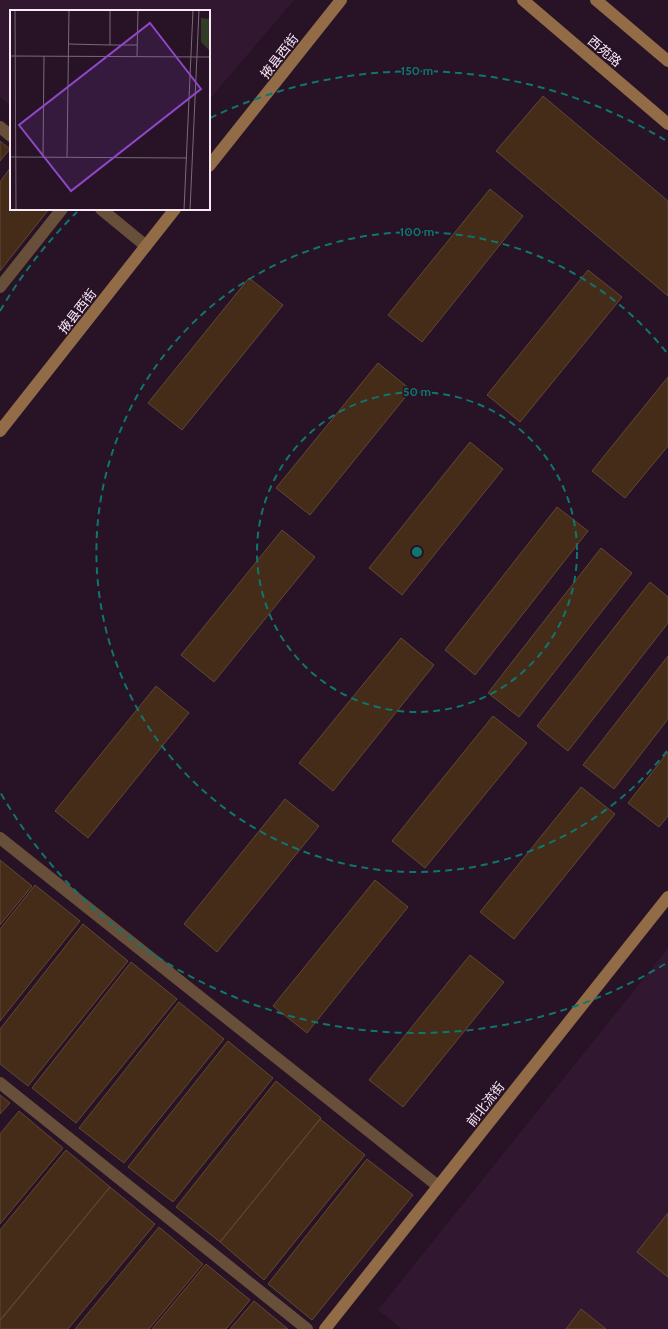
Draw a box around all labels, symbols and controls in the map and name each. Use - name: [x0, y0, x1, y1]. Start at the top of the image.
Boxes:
- inset map: [10, 10, 210, 210]
- street label: 掖县西街: [257, 31, 301, 81]
- street label: 西苑路: [585, 32, 625, 70]
- text: 150 m: [401, 63, 433, 78]
- text: 100 m: [400, 224, 434, 239]
- street label: 掖县西街: [55, 286, 99, 336]
- text: 50 m: [403, 384, 431, 399]
- centre of rings: [410, 545, 424, 559]
- street label: 前北流街: [463, 1079, 507, 1129]

